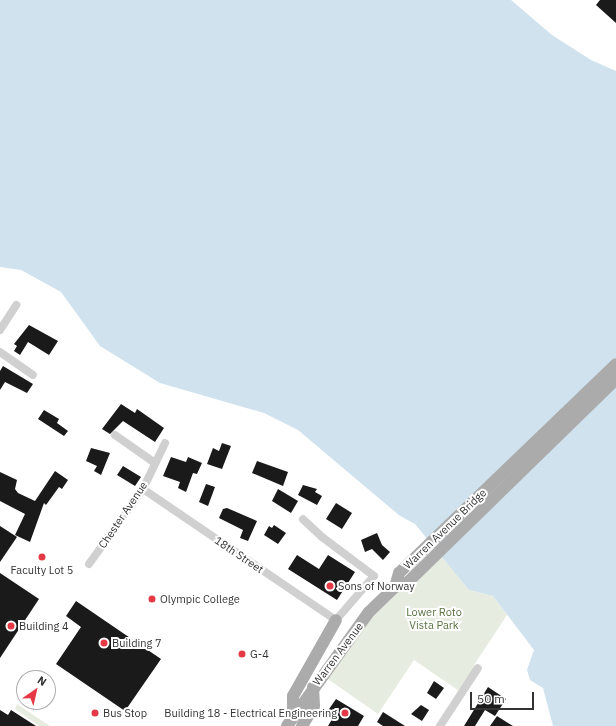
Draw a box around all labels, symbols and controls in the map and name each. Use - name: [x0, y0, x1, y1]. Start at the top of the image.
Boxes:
- street label: Chester Avenue: [96, 479, 150, 551]
- street label: Warren Avenue Bridge: [401, 486, 489, 572]
- street label: 18th Street: [212, 534, 266, 576]
- marker: Faculty Lot 5: [37, 552, 47, 562]
- place label: Faculty Lot 5: [11, 563, 73, 577]
- place label: Sons of Norway: [338, 579, 415, 593]
- marker: Sons of Norway: [325, 581, 335, 591]
- place label: Olympic College: [160, 592, 240, 606]
- marker: Olympic College: [147, 594, 157, 604]
- park label: Lower Roto Vista Park: [406, 606, 462, 632]
- place label: Building 4: [19, 619, 69, 633]
- street label: Warren Avenue: [310, 620, 366, 688]
- marker: Building 4: [6, 621, 16, 631]
- place label: Building 7: [112, 636, 162, 650]
- marker: Building 7: [99, 638, 109, 648]
- place label: G-4: [250, 647, 269, 661]
- marker: G-4: [237, 649, 247, 659]
- north arrow: [16, 670, 56, 710]
- text: N: [35, 673, 49, 689]
- scale bar: [472, 684, 536, 710]
- text: 50 m: [477, 691, 505, 706]
- place label: Bus Stop: [103, 706, 147, 720]
- place label: Building 18 - Electrical Engineering: [164, 706, 337, 720]
- marker: Bus Stop: [90, 708, 100, 718]
- marker: Building 18 - Electrical Engineering: [340, 708, 350, 718]

